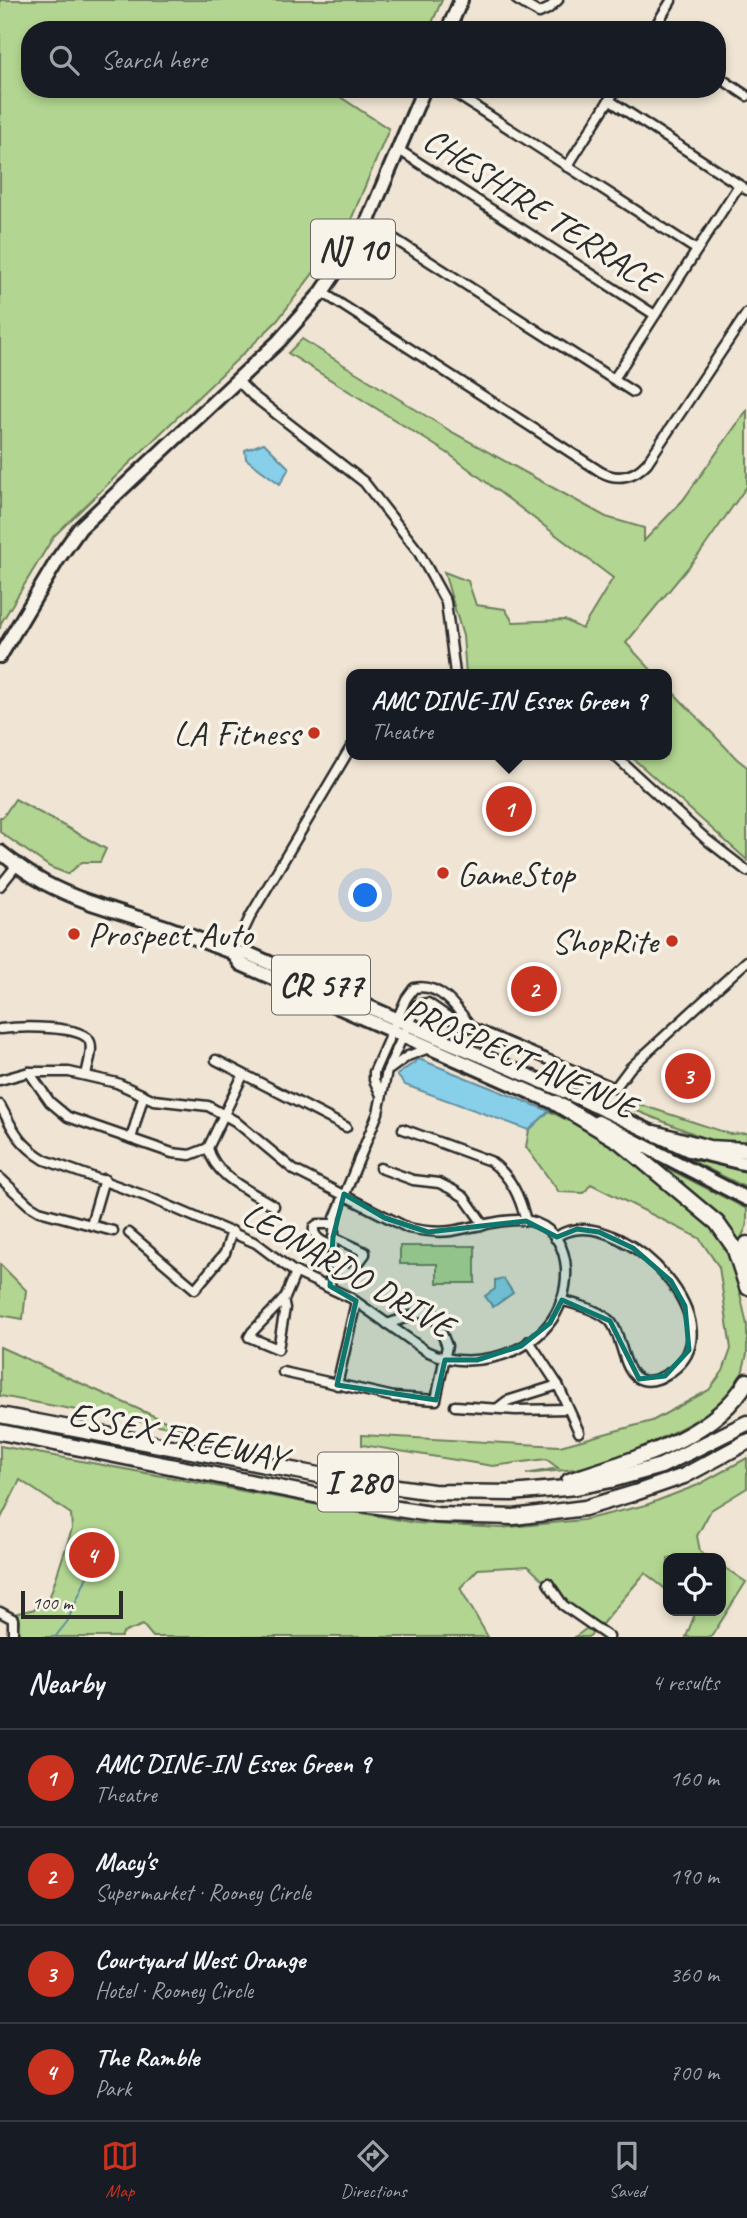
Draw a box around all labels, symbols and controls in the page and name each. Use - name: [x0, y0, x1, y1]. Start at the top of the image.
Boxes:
- search box: [21, 21, 726, 98]
- icon: search: [45, 41, 83, 79]
- text: Search here: [101, 43, 207, 76]
- street label: CHESHIRE TERRACE: [415, 117, 671, 306]
- road number: NJ 10: [311, 219, 395, 278]
- popup: [346, 669, 672, 760]
- text: AMC DINE-IN Essex Green 9: [371, 684, 647, 717]
- place label: LA Fitness: [174, 711, 303, 756]
- text: Theatre: [371, 717, 433, 746]
- marker: LA Fitness: [306, 725, 322, 741]
- pin: 1: [486, 783, 532, 835]
- place label: GameStop: [457, 851, 577, 896]
- marker: GameStop: [435, 865, 451, 881]
- your location: [348, 878, 382, 912]
- place label: Prospect Auto: [88, 912, 254, 957]
- place label: ShopRite: [552, 919, 661, 964]
- marker: Prospect Auto: [66, 926, 82, 942]
- marker: ShopRite: [664, 933, 680, 949]
- road number: CR 577: [272, 956, 370, 1015]
- pin: 2: [511, 963, 557, 1015]
- street label: PROSPECT AVENUE: [397, 987, 647, 1131]
- pin: 3: [665, 1050, 711, 1102]
- street label: LEONARDO DRIVE: [234, 1191, 466, 1351]
- street label: ESSEX FREEWAY: [64, 1391, 296, 1482]
- road number: I 280: [318, 1452, 398, 1512]
- pin: 4: [69, 1529, 115, 1581]
- map controls: [663, 1553, 726, 1616]
- button: locate: [663, 1553, 726, 1616]
- scale bar: [21, 1588, 122, 1620]
- text: 100 m: [32, 1591, 73, 1615]
- text: Nearby: [28, 1664, 104, 1702]
- text: 4 results: [652, 1668, 719, 1697]
- text: AMC DINE-IN Essex Green 9: [95, 1747, 370, 1780]
- text: 1: [46, 1764, 56, 1793]
- text: 160 m: [670, 1764, 719, 1793]
- text: Theatre: [95, 1780, 157, 1809]
- text: Macy's: [95, 1845, 156, 1878]
- text: 2: [46, 1862, 56, 1891]
- text: 190 m: [670, 1862, 719, 1891]
- text: Supermarket · Rooney Circle: [95, 1878, 311, 1907]
- text: Courtyard West Orange: [95, 1943, 305, 1976]
- text: 3: [46, 1960, 56, 1989]
- text: 360 m: [670, 1960, 719, 1989]
- text: Hotel · Rooney Circle: [95, 1976, 253, 2005]
- text: The Ramble: [95, 2041, 199, 2074]
- text: 4: [46, 2058, 56, 2087]
- text: 700 m: [670, 2058, 719, 2087]
- text: Park: [95, 2074, 131, 2103]
- tab: Map: [101, 2137, 139, 2203]
- tab: Directions: [340, 2137, 407, 2203]
- tab: Saved: [608, 2137, 646, 2203]

